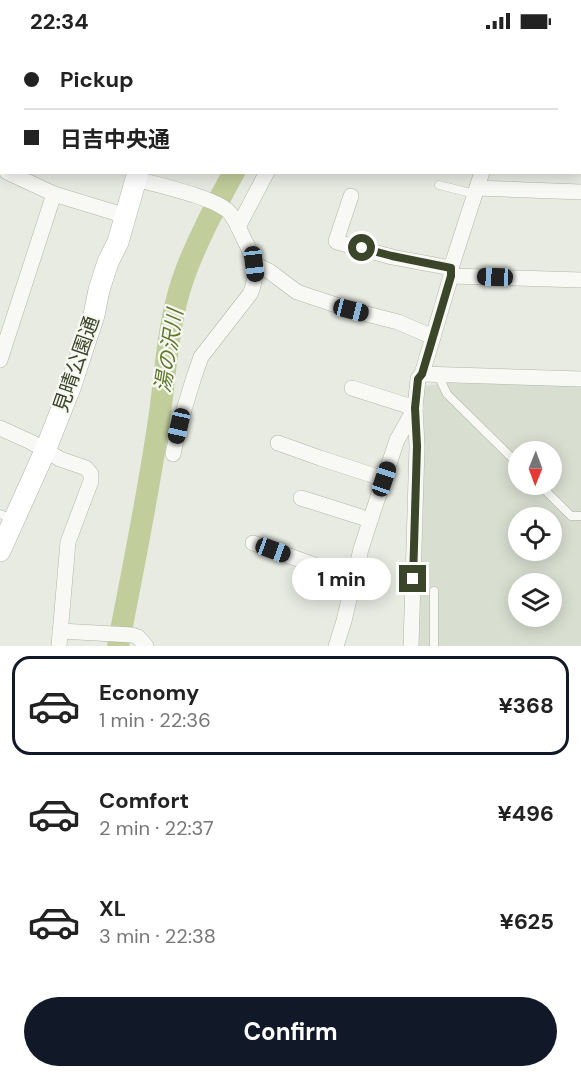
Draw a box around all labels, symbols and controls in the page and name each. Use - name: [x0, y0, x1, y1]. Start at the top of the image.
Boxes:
- text: 22:34: [30, 7, 89, 36]
- text: Pickup: [60, 65, 134, 94]
- text: 日吉中央通: [60, 125, 170, 154]
- route start: [348, 234, 375, 261]
- car: [243, 245, 265, 283]
- car: [477, 267, 513, 287]
- car: [331, 297, 371, 323]
- water label: 湯の沢川: [149, 305, 190, 395]
- street label: 見晴公園通: [47, 312, 105, 416]
- car: [166, 406, 192, 446]
- north arrow: [508, 441, 562, 495]
- map controls: [508, 441, 562, 627]
- car: [370, 459, 398, 499]
- button: locate: [508, 507, 562, 561]
- car: [253, 535, 293, 565]
- callout: 1 min: [293, 558, 392, 600]
- route end: [399, 565, 426, 592]
- text: 1 min: [317, 566, 366, 592]
- button: layers: [508, 573, 562, 627]
- text: Economy: [99, 678, 199, 707]
- icon: car: [27, 679, 81, 733]
- text: ¥368: [499, 691, 554, 720]
- text: 1 min · 22:36: [99, 707, 211, 733]
- text: Comfort: [99, 786, 189, 815]
- icon: car: [27, 787, 81, 841]
- text: ¥496: [497, 799, 554, 828]
- text: 2 min · 22:37: [99, 815, 214, 841]
- text: XL: [99, 894, 126, 923]
- icon: car: [27, 895, 81, 949]
- text: ¥625: [500, 907, 554, 936]
- text: 3 min · 22:38: [99, 923, 216, 949]
- button: Confirm: [24, 997, 557, 1066]

